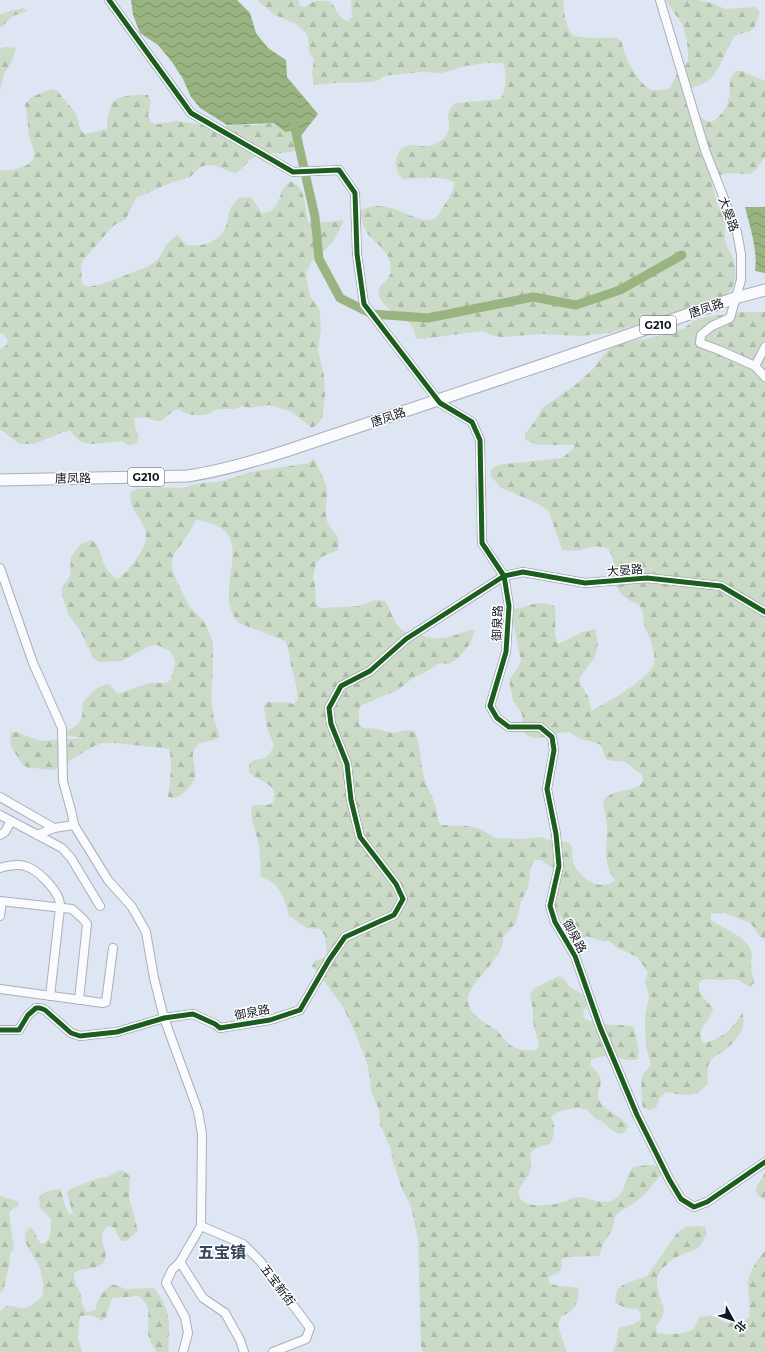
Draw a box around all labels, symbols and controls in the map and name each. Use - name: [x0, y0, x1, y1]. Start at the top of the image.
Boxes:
- street label: 大晏路: [716, 195, 742, 233]
- street label: 唐凤路: [687, 295, 725, 321]
- road number: G210: [640, 316, 676, 334]
- street label: 唐凤路: [369, 404, 407, 430]
- road number: G210: [128, 468, 164, 486]
- street label: 唐凤路: [55, 470, 91, 486]
- street label: 大晏路: [607, 561, 643, 579]
- street label: 御泉路: [489, 605, 505, 641]
- street label: 御泉路: [560, 917, 590, 955]
- street label: 御泉路: [233, 1001, 271, 1023]
- district label: 五宝镇: [198, 1243, 246, 1262]
- street label: 五宝新街: [258, 1261, 298, 1309]
- north arrow: [713, 1300, 753, 1340]
- text: 北: [732, 1318, 750, 1335]

